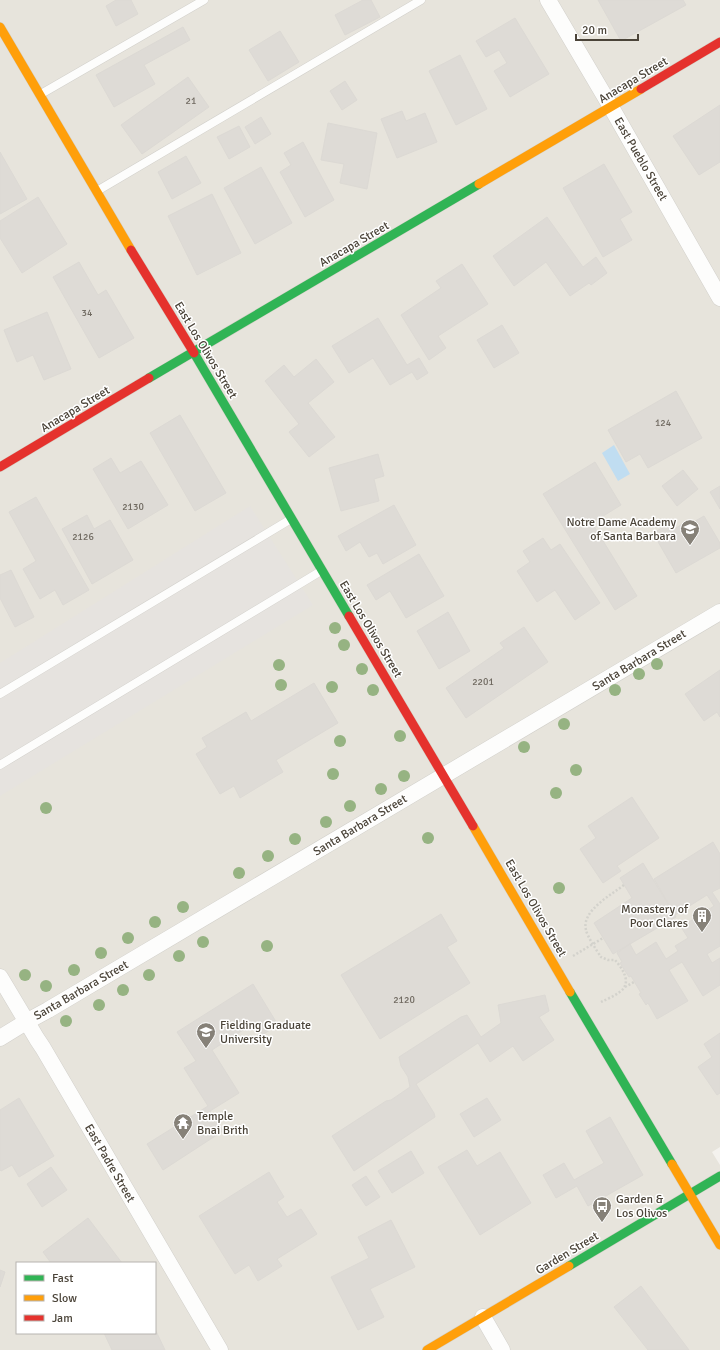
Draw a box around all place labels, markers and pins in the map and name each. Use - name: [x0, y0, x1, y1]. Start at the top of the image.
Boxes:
- place label: Notre Dame Academy of Santa Barbara: [566, 515, 676, 544]
- school or university icon: Notre Dame Academy of Santa Barbara: [679, 518, 701, 546]
- place label: Monastery of Poor Clares: [621, 902, 689, 931]
- building icon: Monastery of Poor Clares: [691, 905, 713, 933]
- place label: Fielding Graduate University: [220, 1018, 311, 1047]
- school or university icon: Fielding Graduate University: [195, 1021, 217, 1049]
- place label: Temple Bnai Brith: [197, 1109, 248, 1138]
- temple icon: Temple Bnai Brith: [172, 1112, 194, 1140]
- place label: Garden & Los Olivos: [616, 1192, 667, 1221]
- bus stop icon: Garden & Los Olivos: [591, 1195, 613, 1223]

